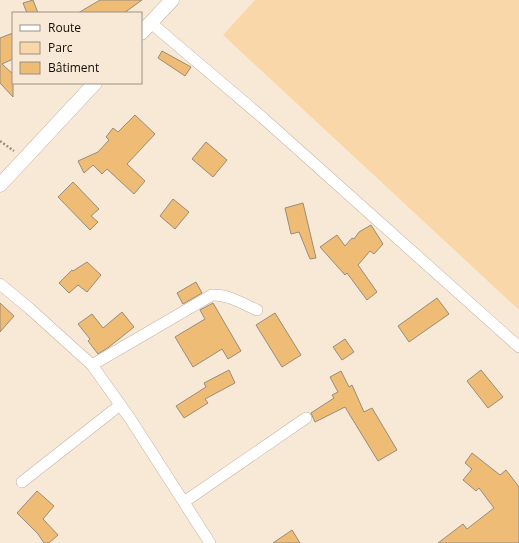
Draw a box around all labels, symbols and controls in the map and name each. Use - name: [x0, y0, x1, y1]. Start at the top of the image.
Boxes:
- legend: [12, 12, 142, 84]
- text: Route: [48, 19, 81, 36]
- text: Parc: [48, 39, 73, 56]
- text: Bâtiment: [48, 59, 99, 76]

